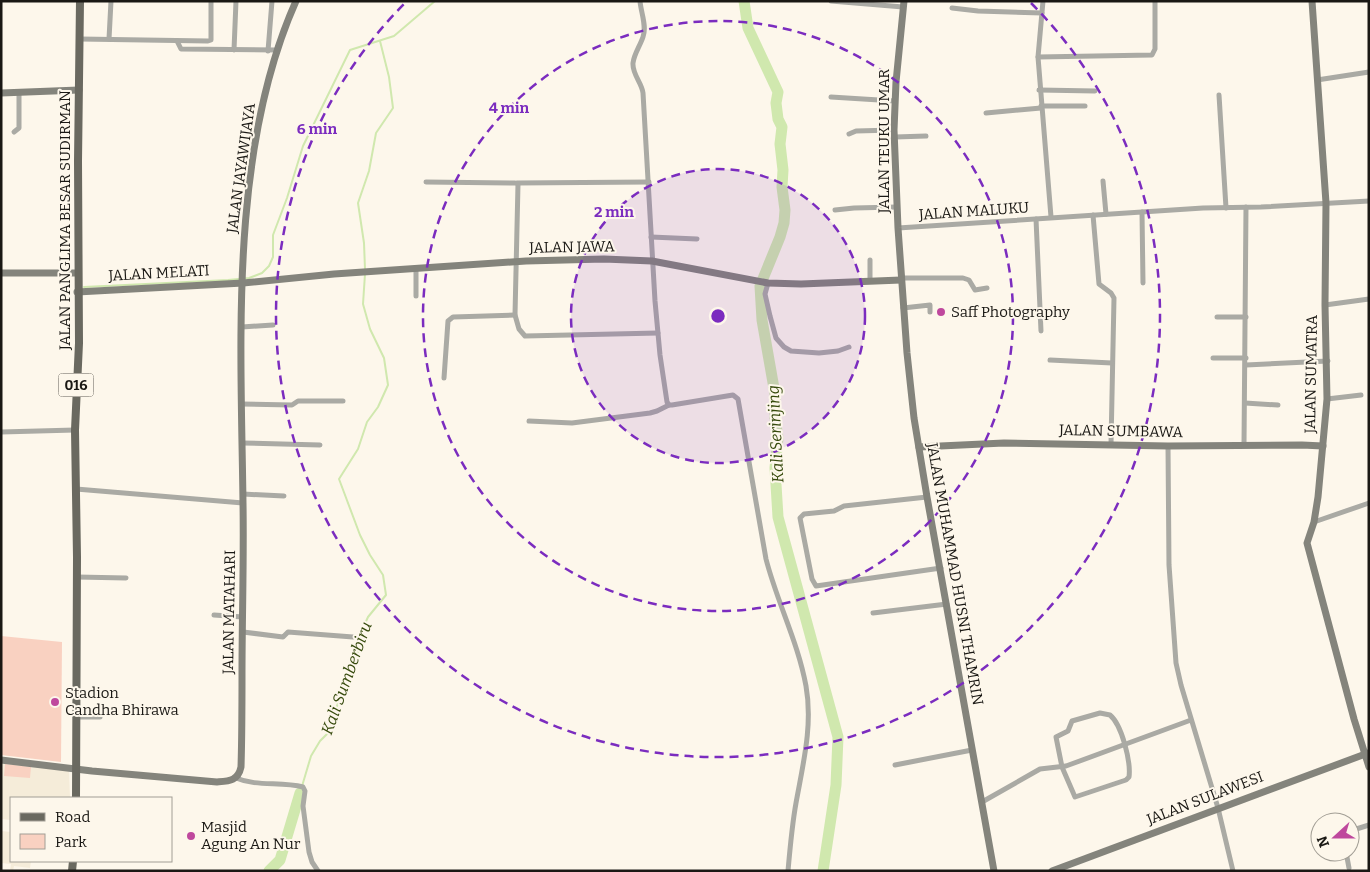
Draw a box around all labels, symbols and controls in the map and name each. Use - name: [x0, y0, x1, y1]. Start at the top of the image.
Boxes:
- street label: JALAN TEUKU UMAR: [875, 69, 893, 214]
- street label: JALAN PANGLIMA BESAR SUDIRMAN: [56, 90, 74, 351]
- text: 4 min: [489, 99, 530, 117]
- street label: JALAN JAYAWIJAYA: [223, 101, 259, 235]
- text: 6 min: [297, 120, 337, 138]
- street label: JALAN MALUKU: [917, 198, 1030, 224]
- text: 2 min: [594, 203, 634, 221]
- street label: JALAN JAWA: [528, 237, 615, 257]
- street label: JALAN MELATI: [107, 261, 210, 285]
- place label: Saff Photography: [951, 303, 1070, 321]
- marker: Saff Photography: [935, 306, 947, 318]
- centre of rings: [709, 307, 727, 325]
- street label: JALAN SUMATRA: [1301, 314, 1321, 434]
- road number: 016: [58, 374, 94, 396]
- water label: Kali Serinjing: [763, 385, 788, 483]
- street label: JALAN SUMBAWA: [1058, 421, 1183, 441]
- street label: JALAN MUHAMMAD HUSNI THAMRIN: [923, 440, 987, 707]
- street label: JALAN MATAHARI: [219, 550, 239, 675]
- water label: Kali Sumberbiru: [317, 619, 376, 737]
- place label: Stadion Candha Bhirawa: [65, 684, 179, 719]
- marker: Stadion Candha Bhirawa: [49, 696, 61, 708]
- street label: JALAN SULAWESI: [1143, 768, 1266, 829]
- legend: [10, 797, 172, 862]
- text: Road: [55, 808, 90, 826]
- north arrow: [1310, 812, 1360, 862]
- place label: Masjid Agung An Nur: [201, 818, 301, 853]
- marker: Masjid Agung An Nur: [185, 830, 197, 842]
- text: Park: [55, 833, 87, 851]
- text: N: [1313, 833, 1333, 850]

